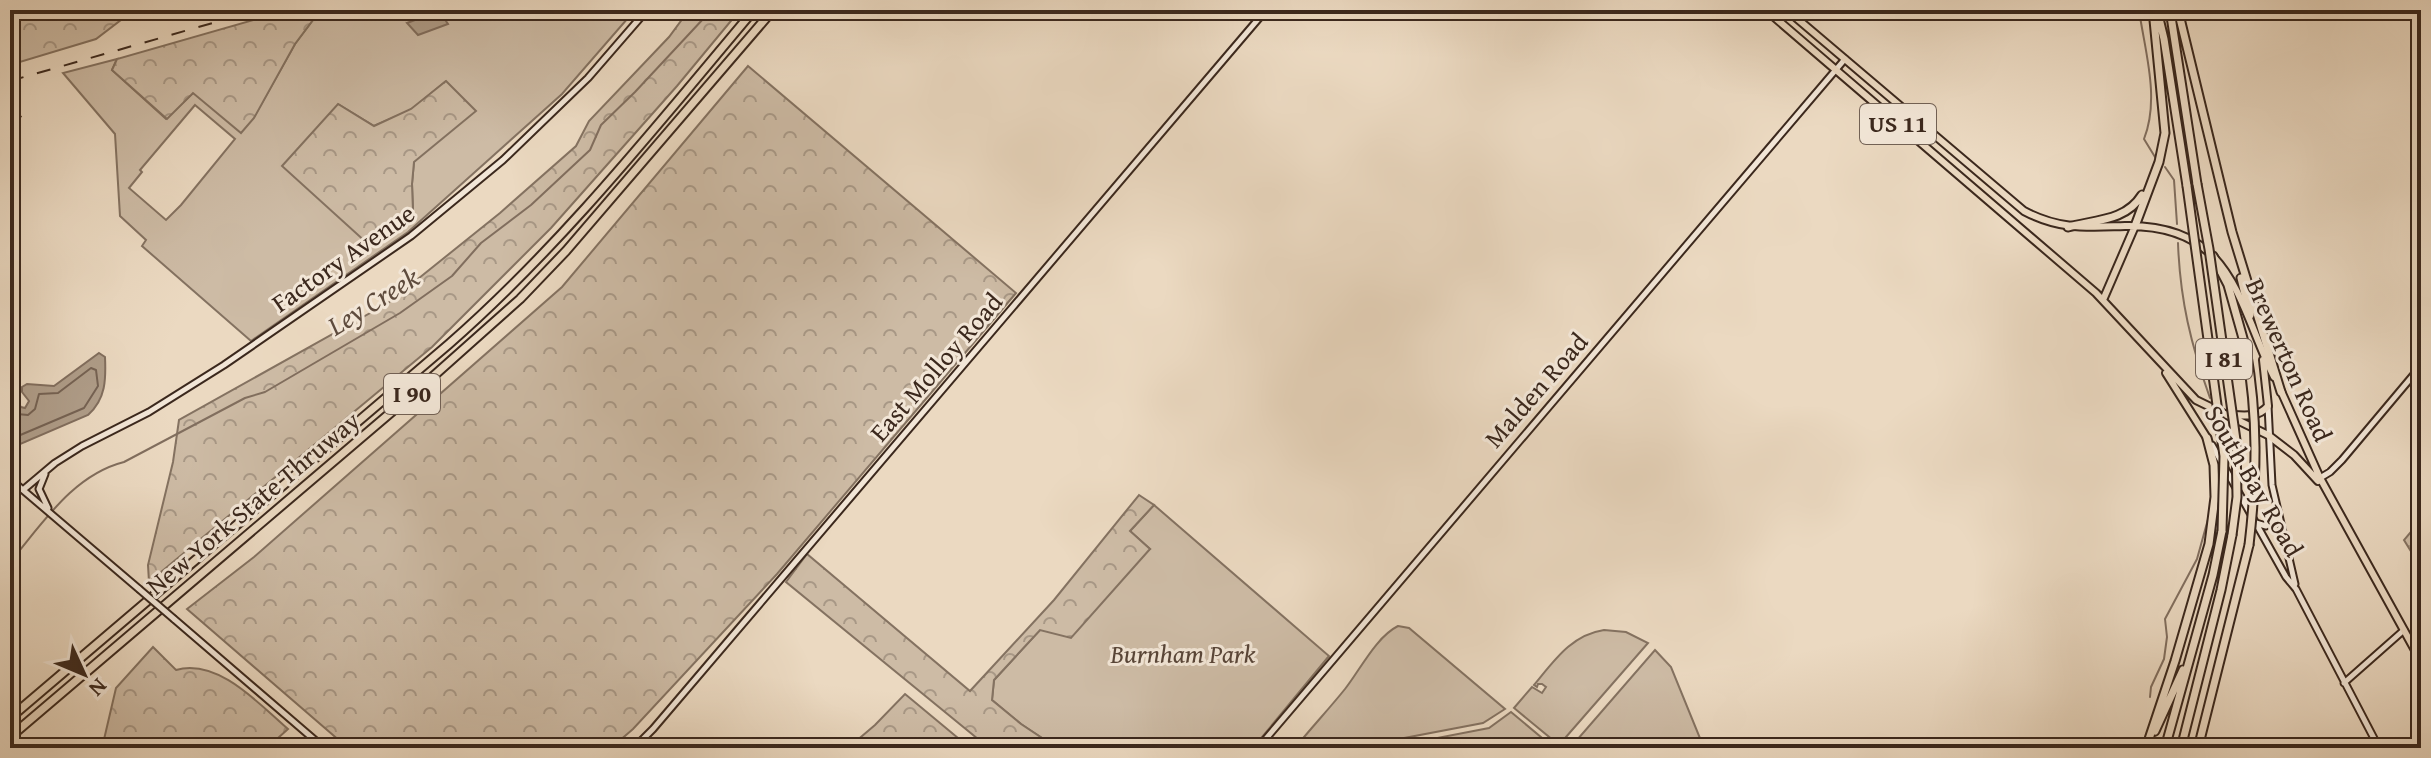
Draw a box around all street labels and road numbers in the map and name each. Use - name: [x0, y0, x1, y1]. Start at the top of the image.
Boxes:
- road number: US 11: [1860, 104, 1936, 144]
- street label: Factory Avenue: [263, 194, 422, 322]
- street label: Brewerton Road: [2236, 272, 2343, 448]
- street label: East Molloy Road: [860, 284, 1011, 450]
- street label: Malden Road: [1474, 323, 1597, 456]
- road number: I 81: [2196, 339, 2252, 379]
- road number: I 90: [384, 374, 440, 414]
- street label: South Bay Road: [2195, 398, 2314, 564]
- street label: New York State Thruway: [137, 401, 368, 604]

